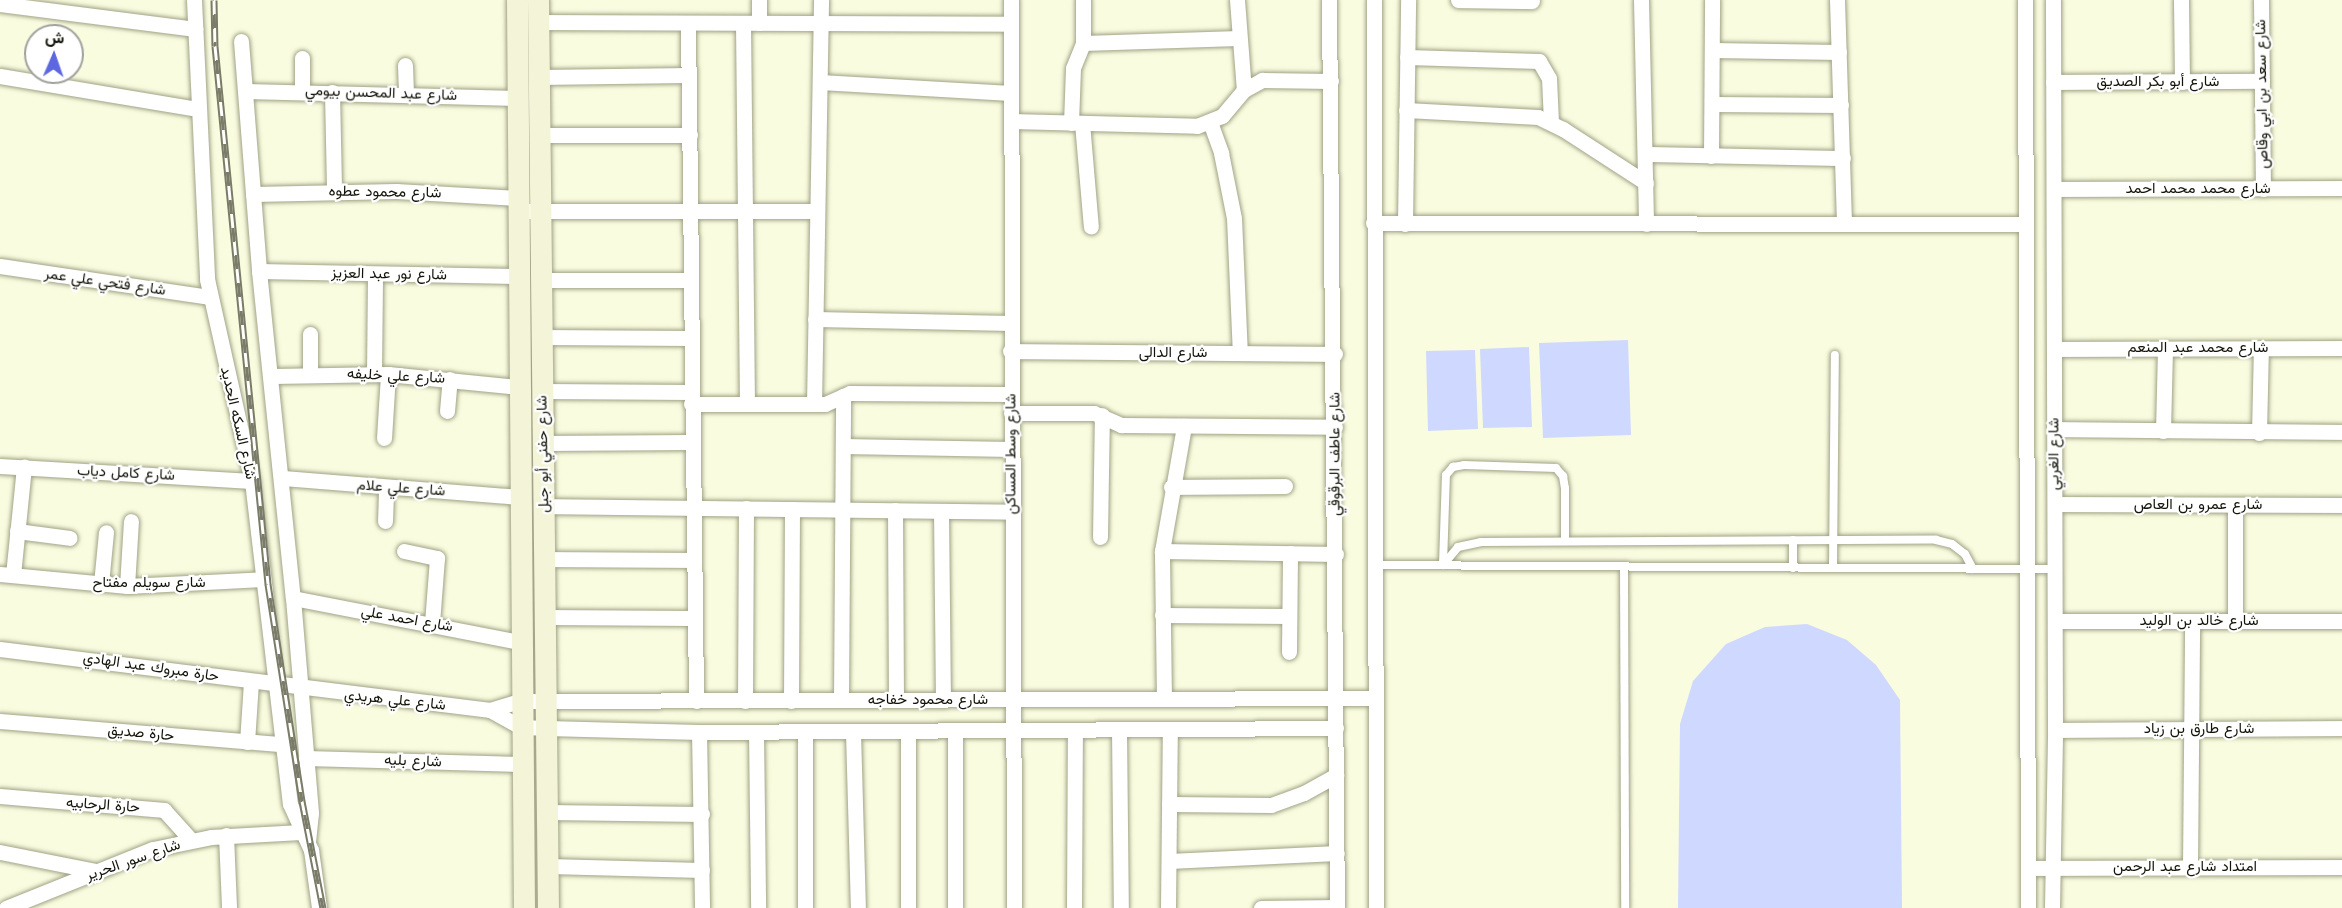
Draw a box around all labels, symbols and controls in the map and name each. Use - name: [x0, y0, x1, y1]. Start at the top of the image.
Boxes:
- street label: شارع سعد بن ابي وقاص: [2252, 19, 2272, 169]
- north arrow: [24, 24, 84, 84]
- text: ش: [45, 28, 65, 47]
- street label: شارع أبو بكر الصديق: [2097, 73, 2219, 91]
- street label: شارع عبد المحسن بيومي: [305, 81, 457, 105]
- street label: شارع محمد محمد احمد: [2125, 180, 2271, 198]
- street label: شارع محمود عطوه: [329, 182, 441, 202]
- street label: شارع نور عبد العزيز: [331, 264, 447, 284]
- street label: شارع فتحي علي عمر: [43, 265, 167, 299]
- street label: شارع محمد عبد المنعم: [2128, 339, 2268, 357]
- street label: شارع الدالى: [1139, 344, 1207, 362]
- street label: شارع علي خليفه: [346, 364, 446, 388]
- street label: شارع السكه الحديد: [216, 365, 260, 481]
- street label: شارع عاطف البرقوقي: [1326, 392, 1344, 516]
- street label: شارع وسط المساكن: [1002, 394, 1020, 514]
- street label: شارع حفني أبو جبل: [533, 395, 553, 513]
- street label: شارع الغربي: [2045, 418, 2063, 490]
- street label: شارع كامل دياب: [77, 461, 175, 485]
- street label: شارع علي علام: [356, 476, 446, 500]
- street label: شارع عمرو بن العاص: [2134, 496, 2262, 514]
- street label: شارع سويلم مفتاح: [92, 574, 206, 592]
- street label: شارع احمد علي: [360, 602, 454, 636]
- street label: شارع خالد بن الوليد: [2139, 612, 2259, 630]
- street label: حارة مبروك عبد الهادي: [82, 649, 220, 685]
- street label: شارع علي هريدي: [343, 686, 447, 714]
- street label: شارع محمود خفاجه: [868, 691, 988, 709]
- street label: شارع طارق بن زياد: [2144, 720, 2254, 738]
- street label: حارة صديق: [107, 721, 175, 745]
- street label: شارع بليه: [384, 751, 442, 771]
- street label: حارة الرحابيه: [65, 793, 141, 817]
- street label: شارع سور الحرير: [83, 835, 183, 885]
- street label: امتداد شارع عبد الرحمن: [2113, 858, 2257, 876]

